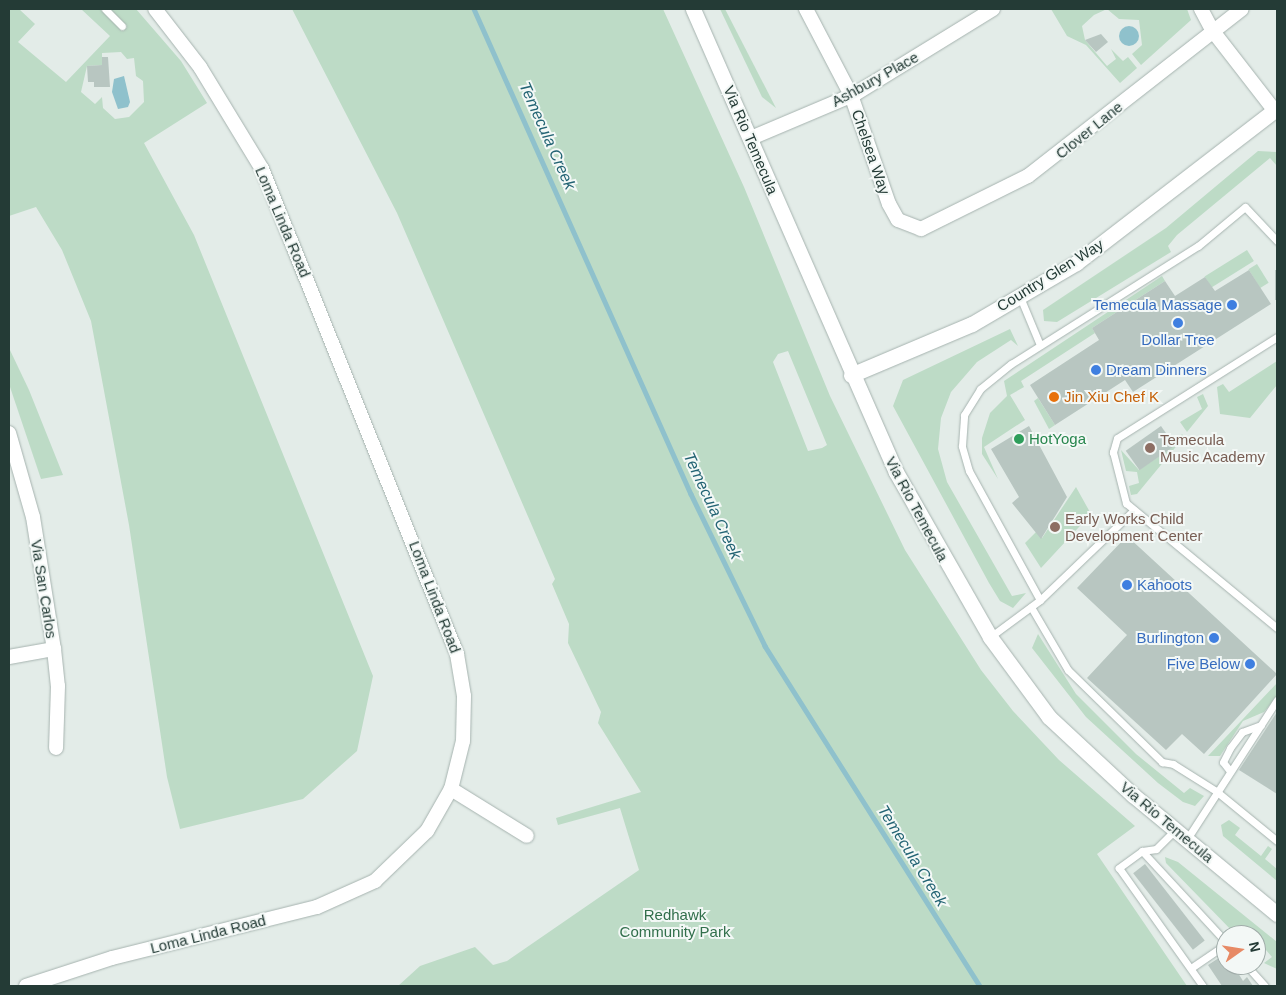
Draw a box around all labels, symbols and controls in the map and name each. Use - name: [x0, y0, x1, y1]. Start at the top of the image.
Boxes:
- street label: Ashbury Place: [828, 48, 922, 110]
- water label: Temecula Creek: [515, 79, 579, 193]
- street label: Via Rio Temecula: [720, 83, 782, 197]
- street label: Clover Lane: [1052, 98, 1126, 162]
- street label: Chelsea Way: [848, 107, 894, 197]
- street label: Loma Linda Road: [252, 164, 314, 280]
- street label: Country Glen Way: [994, 235, 1106, 315]
- place label: Temecula Massage: [1093, 296, 1222, 314]
- marker: Temecula Massage: [1226, 299, 1238, 311]
- marker: Dollar Tree: [1172, 317, 1184, 329]
- place label: Dollar Tree: [1141, 331, 1215, 349]
- place label: Dream Dinners: [1106, 361, 1207, 379]
- marker: Dream Dinners: [1090, 364, 1102, 376]
- place label: Jin Xiu Chef K: [1064, 388, 1159, 406]
- marker: Jin Xiu Chef K: [1048, 391, 1060, 403]
- place label: HotYoga: [1029, 430, 1086, 448]
- place label: Temecula Music Academy: [1160, 430, 1266, 465]
- marker: HotYoga: [1013, 433, 1025, 445]
- marker: Temecula Music Academy: [1144, 442, 1156, 454]
- water label: Temecula Creek: [679, 449, 745, 563]
- street label: Via Rio Temecula: [882, 453, 952, 565]
- place label: Early Works Child Development Center: [1065, 509, 1203, 544]
- marker: Early Works Child Development Center: [1049, 521, 1061, 533]
- street label: Via San Carlos: [27, 538, 61, 640]
- street label: Loma Linda Road: [405, 538, 465, 656]
- place label: Kahoots: [1137, 576, 1192, 594]
- marker: Kahoots: [1121, 579, 1133, 591]
- place label: Burlington: [1136, 629, 1204, 647]
- marker: Burlington: [1208, 632, 1220, 644]
- place label: Five Below: [1167, 655, 1240, 673]
- marker: Five Below: [1244, 658, 1256, 670]
- street label: Via Rio Temecula: [1117, 778, 1217, 866]
- water label: Temecula Creek: [873, 802, 951, 910]
- park label: Redhawk Community Park: [620, 905, 730, 940]
- street label: Loma Linda Road: [148, 911, 268, 957]
- north arrow: [1216, 925, 1266, 975]
- text: N: [1246, 940, 1264, 954]

